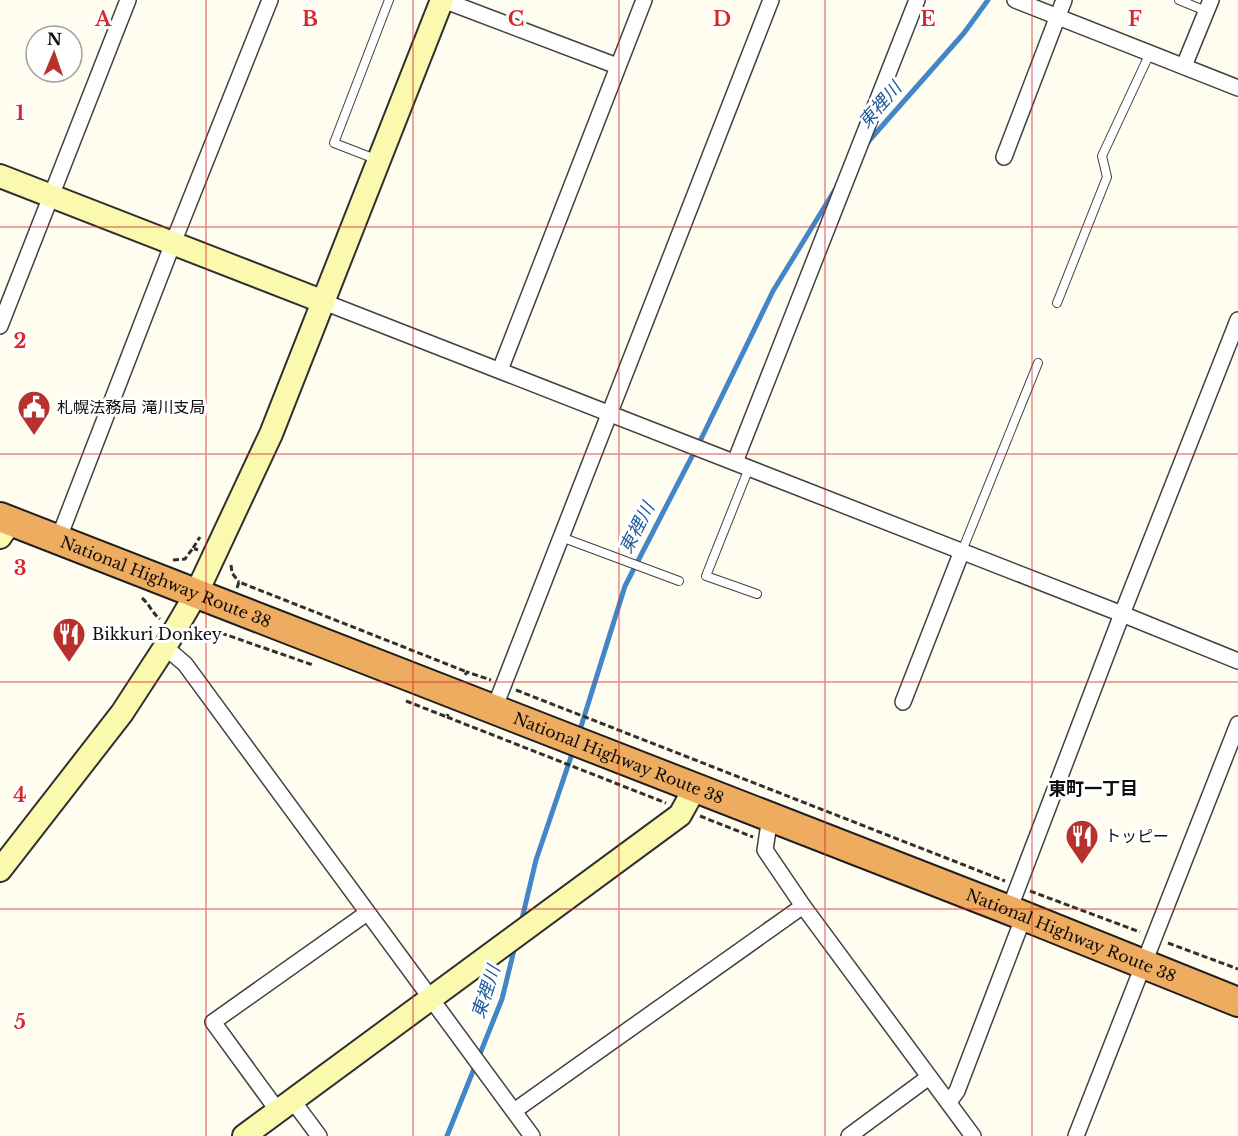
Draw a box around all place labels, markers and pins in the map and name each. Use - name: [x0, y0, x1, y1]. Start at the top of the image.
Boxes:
- public building icon: 札幌法務局 滝川支局: [16, 389, 52, 436]
- place label: 札幌法務局 滝川支局: [57, 397, 206, 417]
- restaurant icon: Bikkuri Donkey: [51, 616, 87, 663]
- place label: Bikkuri Donkey: [92, 624, 223, 644]
- restaurant icon: トッピー: [1064, 818, 1100, 865]
- place label: トッピー: [1105, 826, 1169, 846]

